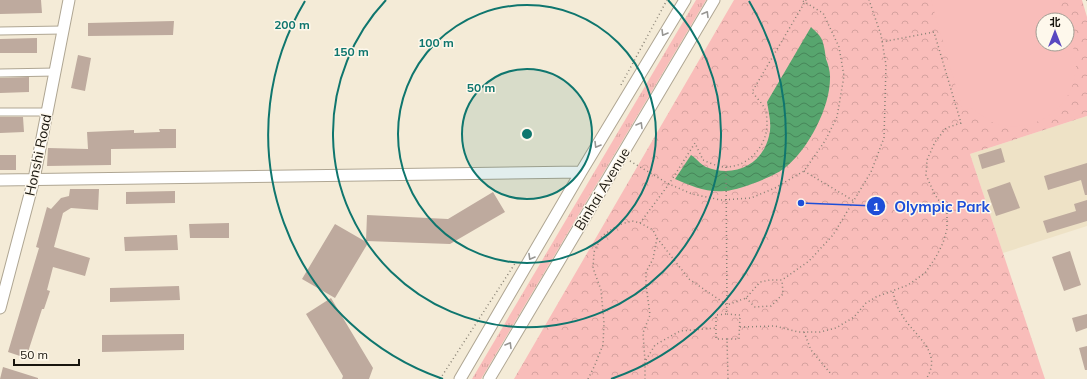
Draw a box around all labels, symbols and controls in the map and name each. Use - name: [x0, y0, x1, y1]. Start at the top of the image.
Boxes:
- one-way arrow: [702, 11, 709, 18]
- north arrow: [1035, 12, 1075, 52]
- text: 北: [1050, 15, 1061, 29]
- text: 200 m: [274, 17, 310, 32]
- one-way arrow: [662, 29, 669, 36]
- text: 100 m: [418, 35, 454, 50]
- text: 150 m: [333, 44, 369, 59]
- text: 50 m: [467, 80, 495, 95]
- street label: Honshi Road: [21, 112, 55, 198]
- one-way arrow: [635, 122, 642, 129]
- centre of rings: [520, 127, 534, 141]
- one-way arrow: [595, 141, 602, 148]
- street label: Binhai Avenue: [570, 144, 634, 234]
- callout: Olympic Park: [866, 193, 998, 220]
- text: Olympic Park: [894, 197, 990, 216]
- text: 1: [872, 199, 880, 214]
- one-way arrow: [529, 253, 536, 260]
- scale bar: [14, 341, 79, 367]
- one-way arrow: [504, 342, 511, 349]
- text: 50 m: [20, 347, 48, 362]

